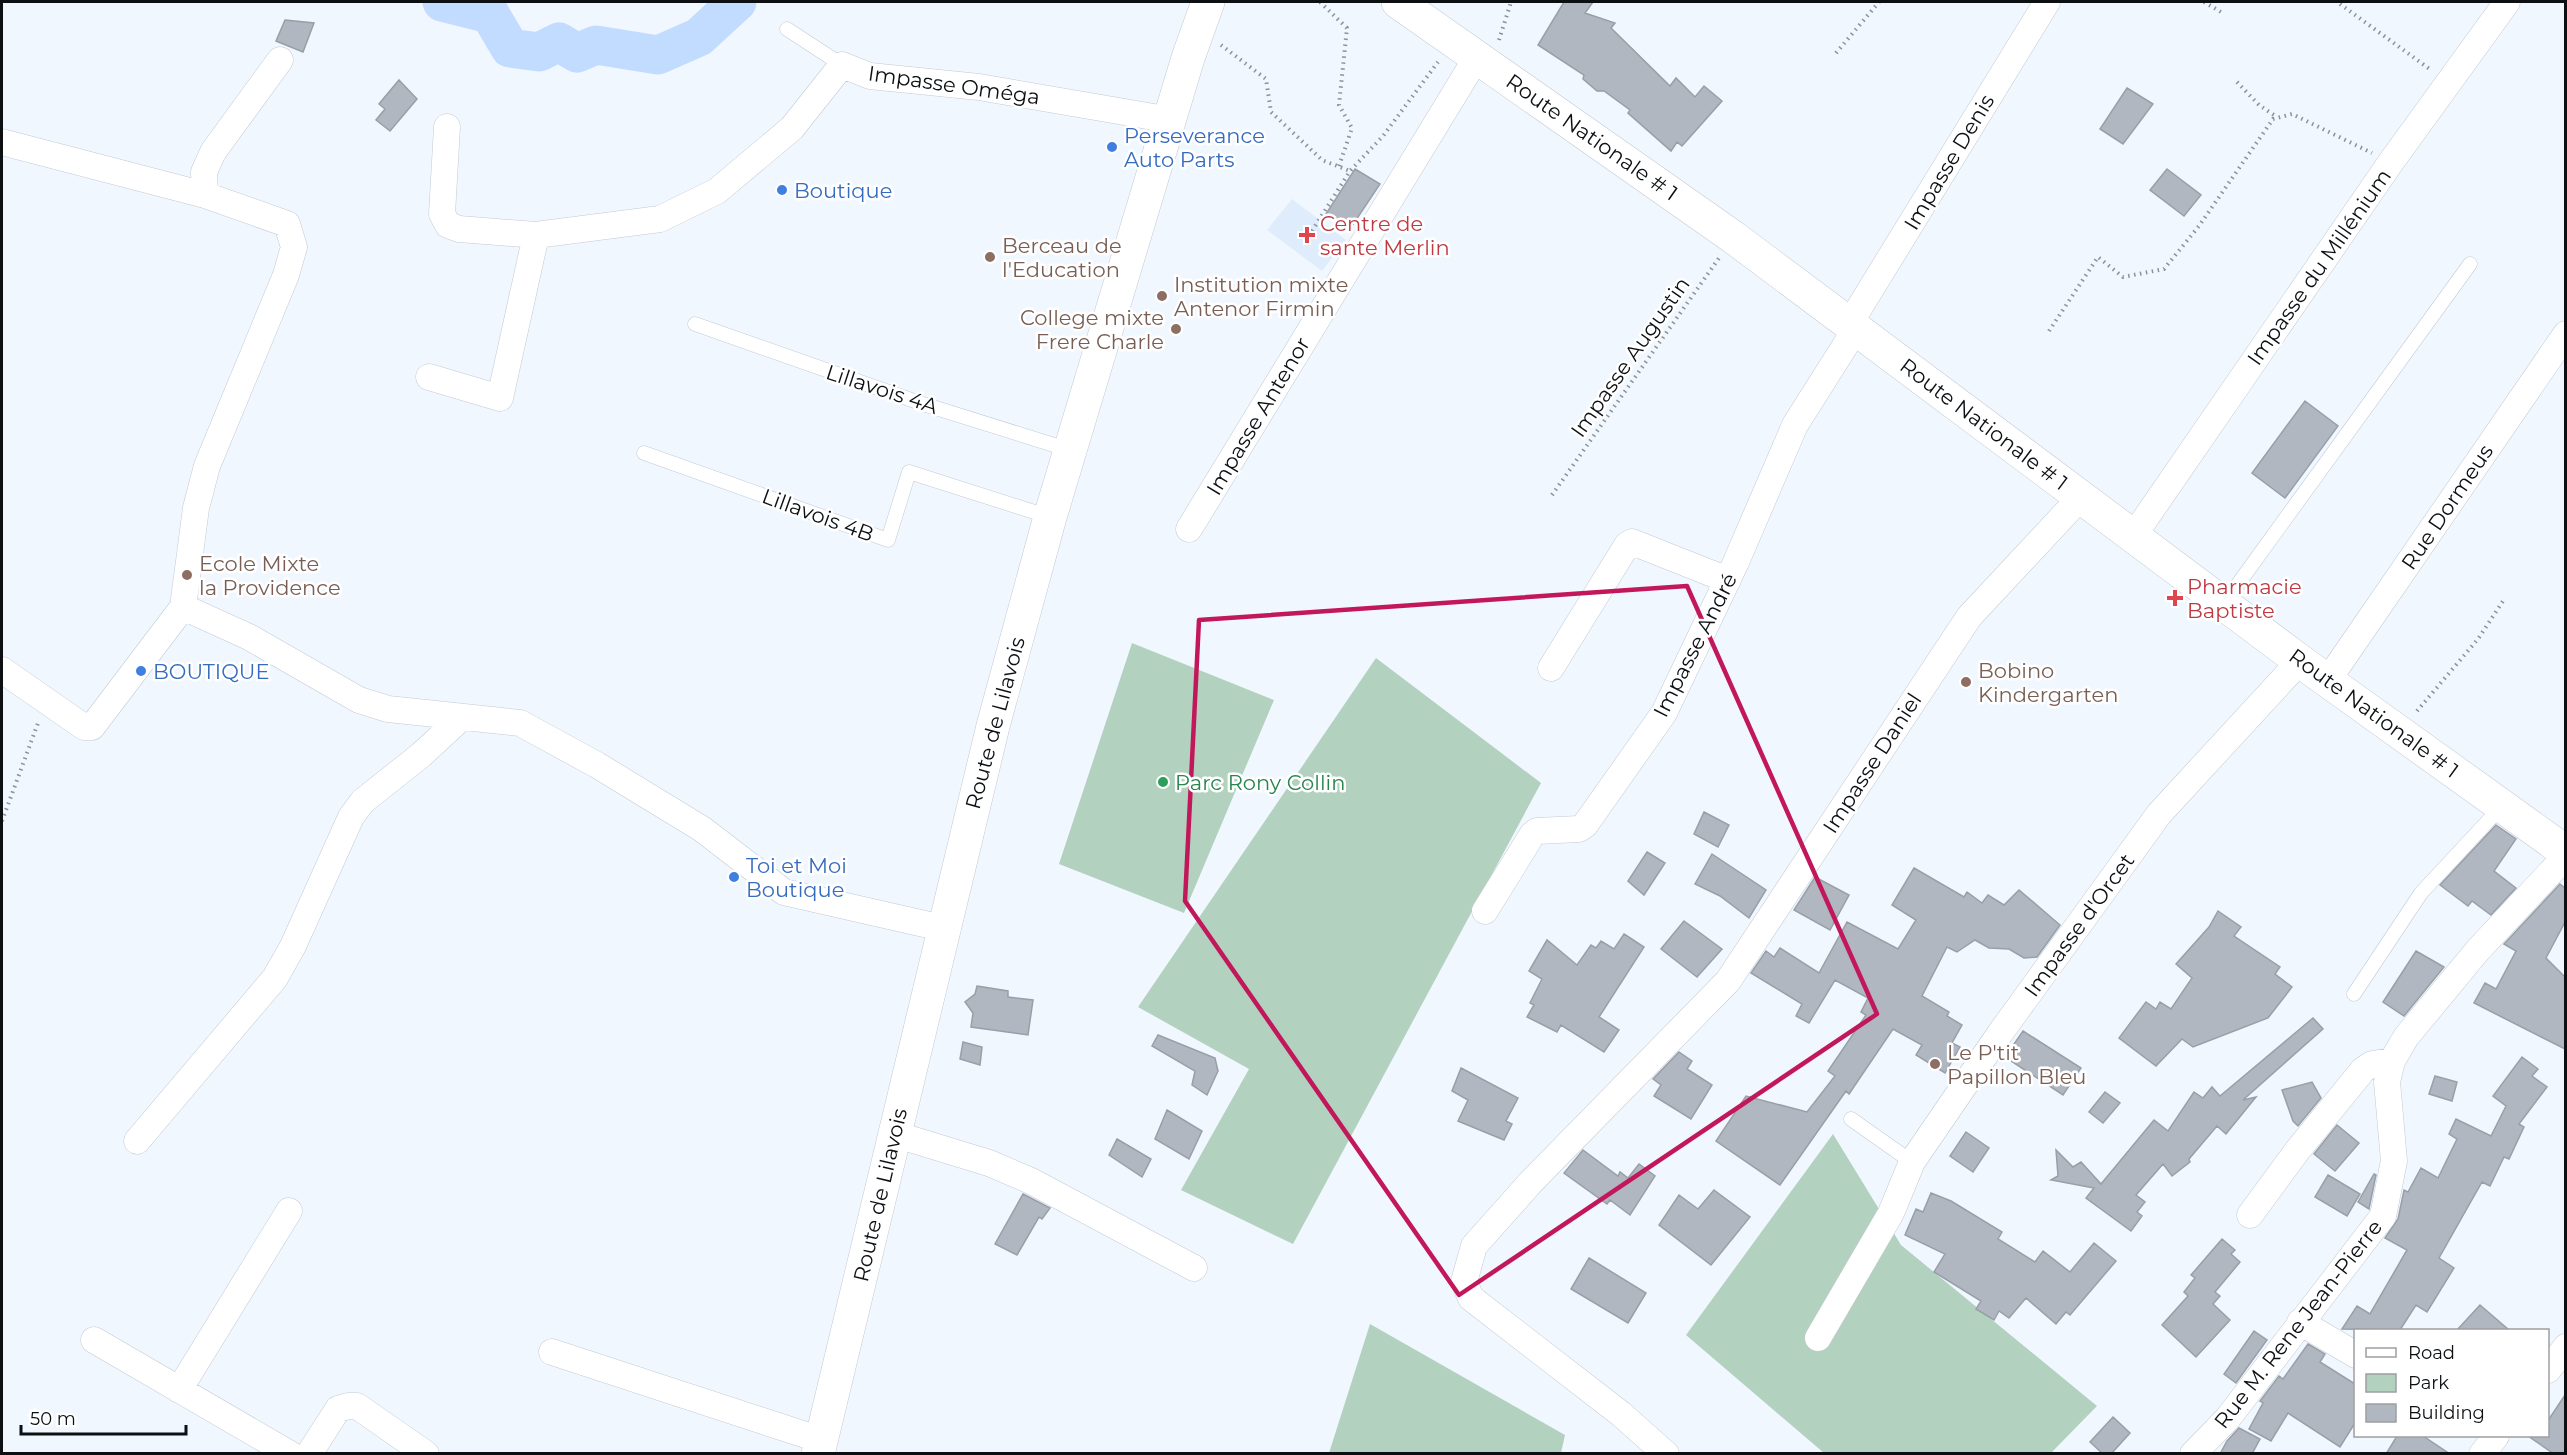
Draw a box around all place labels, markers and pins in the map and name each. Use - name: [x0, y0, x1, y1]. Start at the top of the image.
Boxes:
- place label: Perseverance Auto Parts: [1124, 123, 1265, 172]
- marker: Perseverance Auto Parts: [1105, 140, 1119, 154]
- place label: Boutique: [794, 178, 892, 203]
- marker: Boutique: [775, 183, 789, 197]
- place label: Centre de sante Merlin: [1320, 211, 1450, 260]
- marker: Centre de sante Merlin: [1298, 226, 1316, 244]
- place label: Berceau de l'Education: [1002, 233, 1122, 282]
- marker: Berceau de l'Education: [983, 250, 997, 264]
- place label: Institution mixte Antenor Firmin: [1174, 272, 1348, 321]
- marker: Institution mixte Antenor Firmin: [1155, 289, 1169, 303]
- place label: College mixte Frere Charle: [1020, 305, 1164, 354]
- marker: College mixte Frere Charle: [1169, 322, 1183, 336]
- place label: Ecole Mixte la Providence: [199, 551, 341, 600]
- marker: Ecole Mixte la Providence: [180, 568, 194, 582]
- place label: Pharmacie Baptiste: [2187, 574, 2302, 623]
- marker: Pharmacie Baptiste: [2168, 591, 2182, 605]
- place label: Bobino Kindergarten: [1978, 658, 2118, 707]
- place label: BOUTIQUE: [153, 659, 270, 684]
- marker: BOUTIQUE: [134, 664, 148, 678]
- marker: Bobino Kindergarten: [1959, 675, 1973, 689]
- place label: Parc Rony Collin: [1175, 770, 1345, 795]
- marker: Parc Rony Collin: [1156, 775, 1170, 789]
- place label: Toi et Moi Boutique: [746, 853, 847, 902]
- marker: Toi et Moi Boutique: [727, 870, 741, 884]
- place label: Le P'tit Papillon Bleu: [1947, 1040, 2086, 1089]
- marker: Le P'tit Papillon Bleu: [1928, 1057, 1942, 1071]

